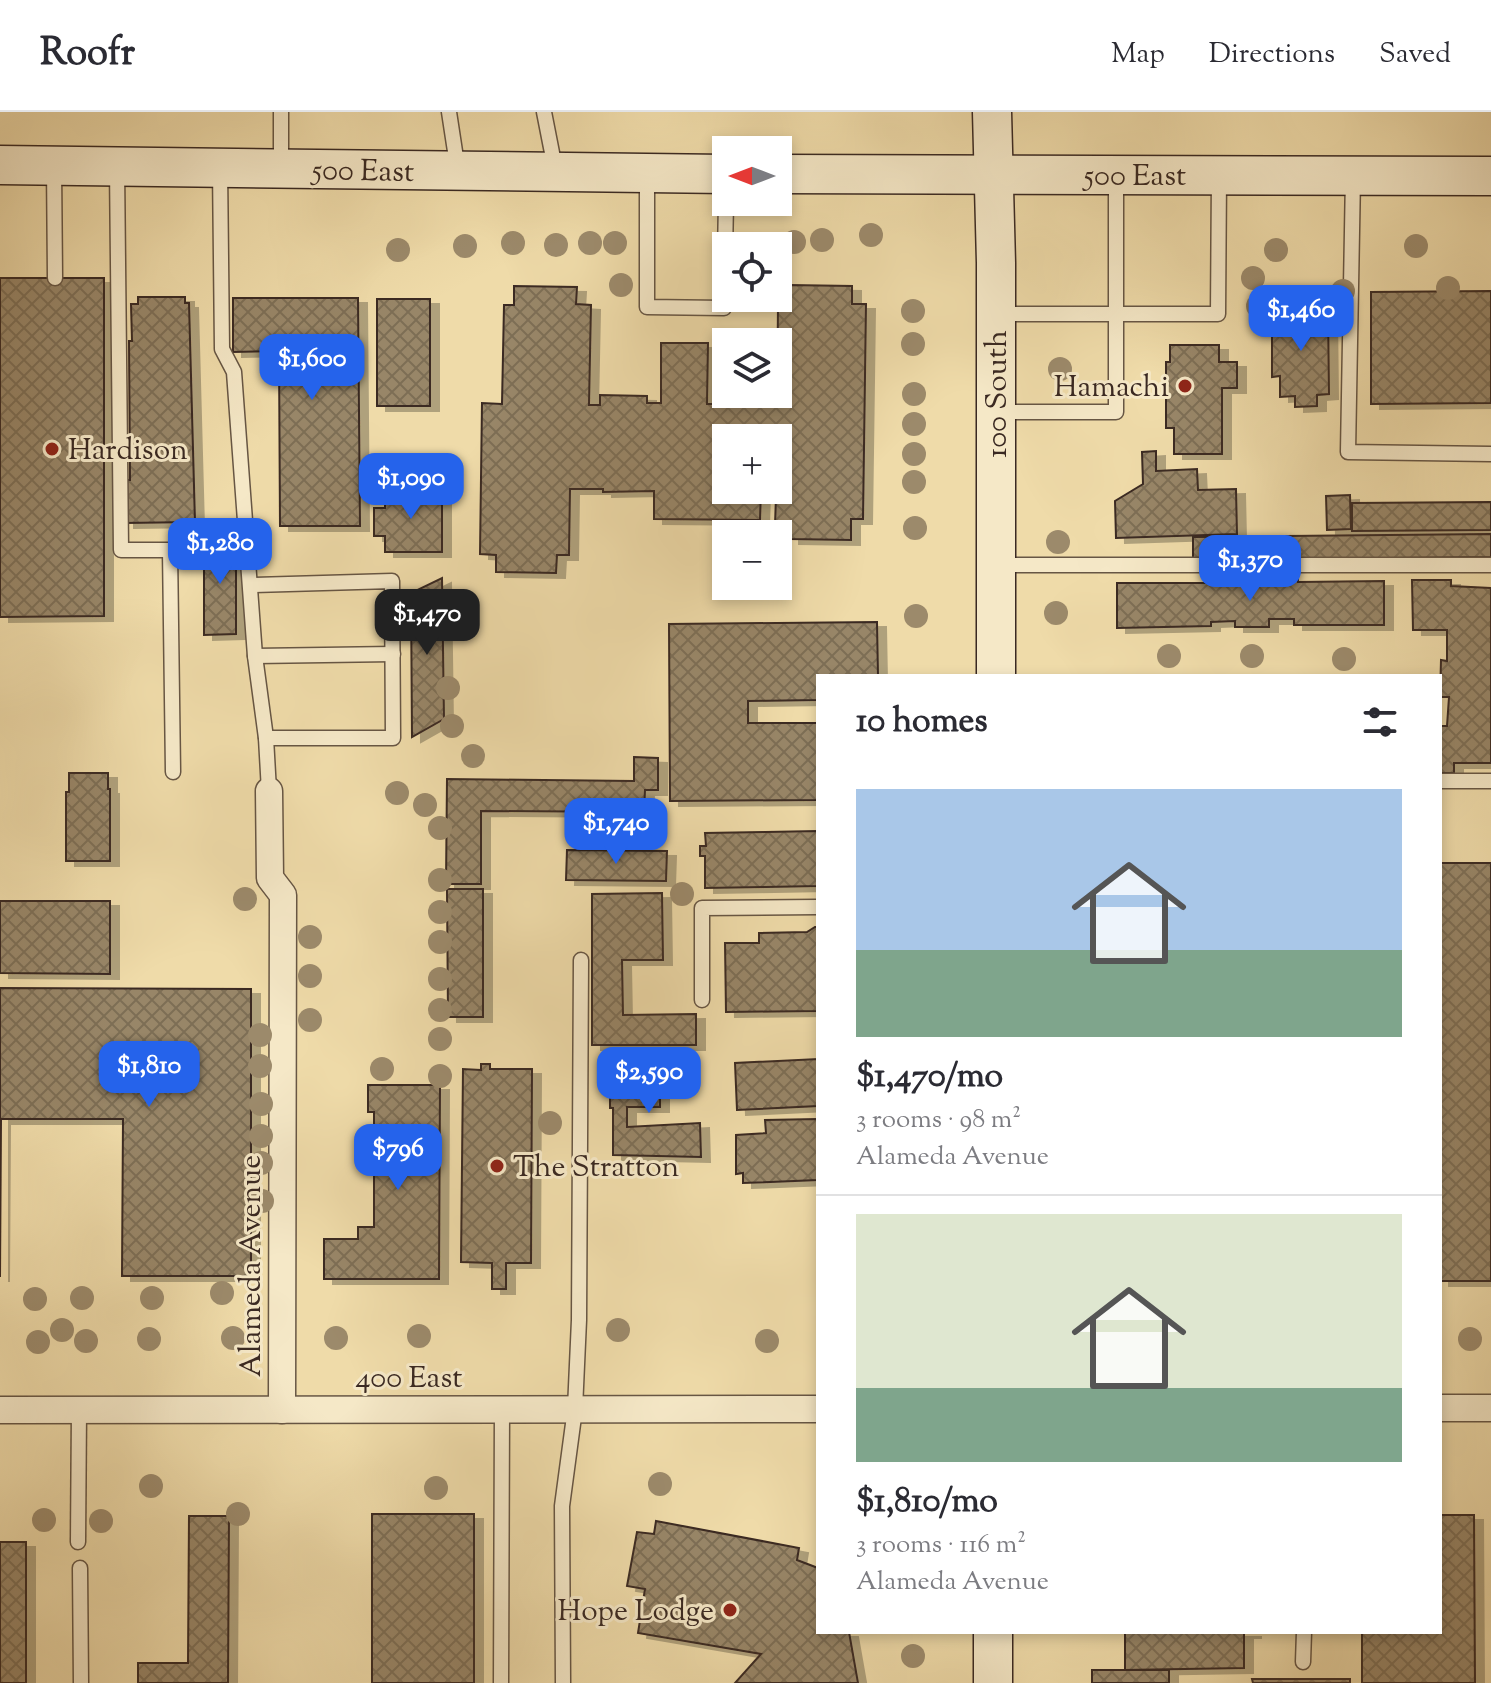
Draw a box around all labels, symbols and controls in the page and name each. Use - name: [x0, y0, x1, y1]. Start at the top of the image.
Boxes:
- text: Roofr: [40, 28, 135, 82]
- text: Map: [1111, 35, 1165, 75]
- text: Directions: [1209, 35, 1335, 75]
- text: Saved: [1379, 35, 1451, 75]
- north arrow: [712, 136, 792, 216]
- map controls: [712, 136, 792, 600]
- street label: 500 East: [309, 150, 415, 195]
- street label: 500 East: [1082, 156, 1186, 199]
- button: locate: [712, 232, 792, 312]
- pin: $1,460: [1236, 285, 1366, 353]
- text: $1,460: [1267, 292, 1335, 329]
- button: layers: [712, 328, 792, 408]
- street label: 100 South: [977, 330, 1020, 458]
- pin: $1,600: [247, 334, 377, 402]
- text: $1,600: [277, 341, 347, 378]
- place label: Hamachi: [1054, 367, 1169, 410]
- marker: Hamachi: [1176, 377, 1194, 395]
- button: +: [712, 424, 792, 504]
- place label: Hardison: [68, 430, 188, 473]
- marker: Hardison: [43, 440, 61, 458]
- pin: $1,090: [346, 453, 476, 521]
- text: $1,090: [377, 460, 445, 497]
- pin: $1,280: [155, 518, 285, 586]
- button: −: [712, 520, 792, 600]
- text: $1,280: [186, 525, 254, 562]
- pin: $1,370: [1185, 535, 1315, 603]
- text: $1,370: [1217, 542, 1283, 579]
- pin: $1,470: [362, 589, 492, 657]
- text: $1,470: [393, 596, 461, 633]
- text: 10 homes: [856, 698, 988, 747]
- icon: filters: [1358, 700, 1402, 744]
- pin: $1,740: [551, 798, 681, 866]
- text: $1,740: [582, 805, 650, 842]
- icon: home: [1057, 841, 1201, 985]
- pin: $1,810: [84, 1041, 214, 1109]
- pin: $2,590: [584, 1047, 714, 1115]
- text: $1,810: [117, 1048, 181, 1085]
- text: $1,470/mo: [856, 1053, 1003, 1102]
- text: $2,590: [615, 1054, 683, 1091]
- text: 3 rooms · 98 m²: [856, 1102, 1021, 1139]
- pin: $796: [351, 1124, 445, 1192]
- text: $796: [372, 1131, 424, 1168]
- text: Alameda Avenue: [856, 1139, 1049, 1176]
- place label: The Stratton: [513, 1147, 680, 1190]
- street label: Alameda Avenue: [231, 1155, 274, 1377]
- marker: The Stratton: [488, 1157, 506, 1175]
- icon: home: [1057, 1266, 1201, 1410]
- street label: 400 East: [356, 1358, 462, 1401]
- text: $1,810/mo: [856, 1478, 998, 1527]
- text: 3 rooms · 116 m²: [856, 1527, 1026, 1564]
- text: Alameda Avenue: [856, 1564, 1049, 1601]
- place label: Hope Lodge: [558, 1591, 714, 1634]
- marker: Hope Lodge: [721, 1601, 739, 1619]

